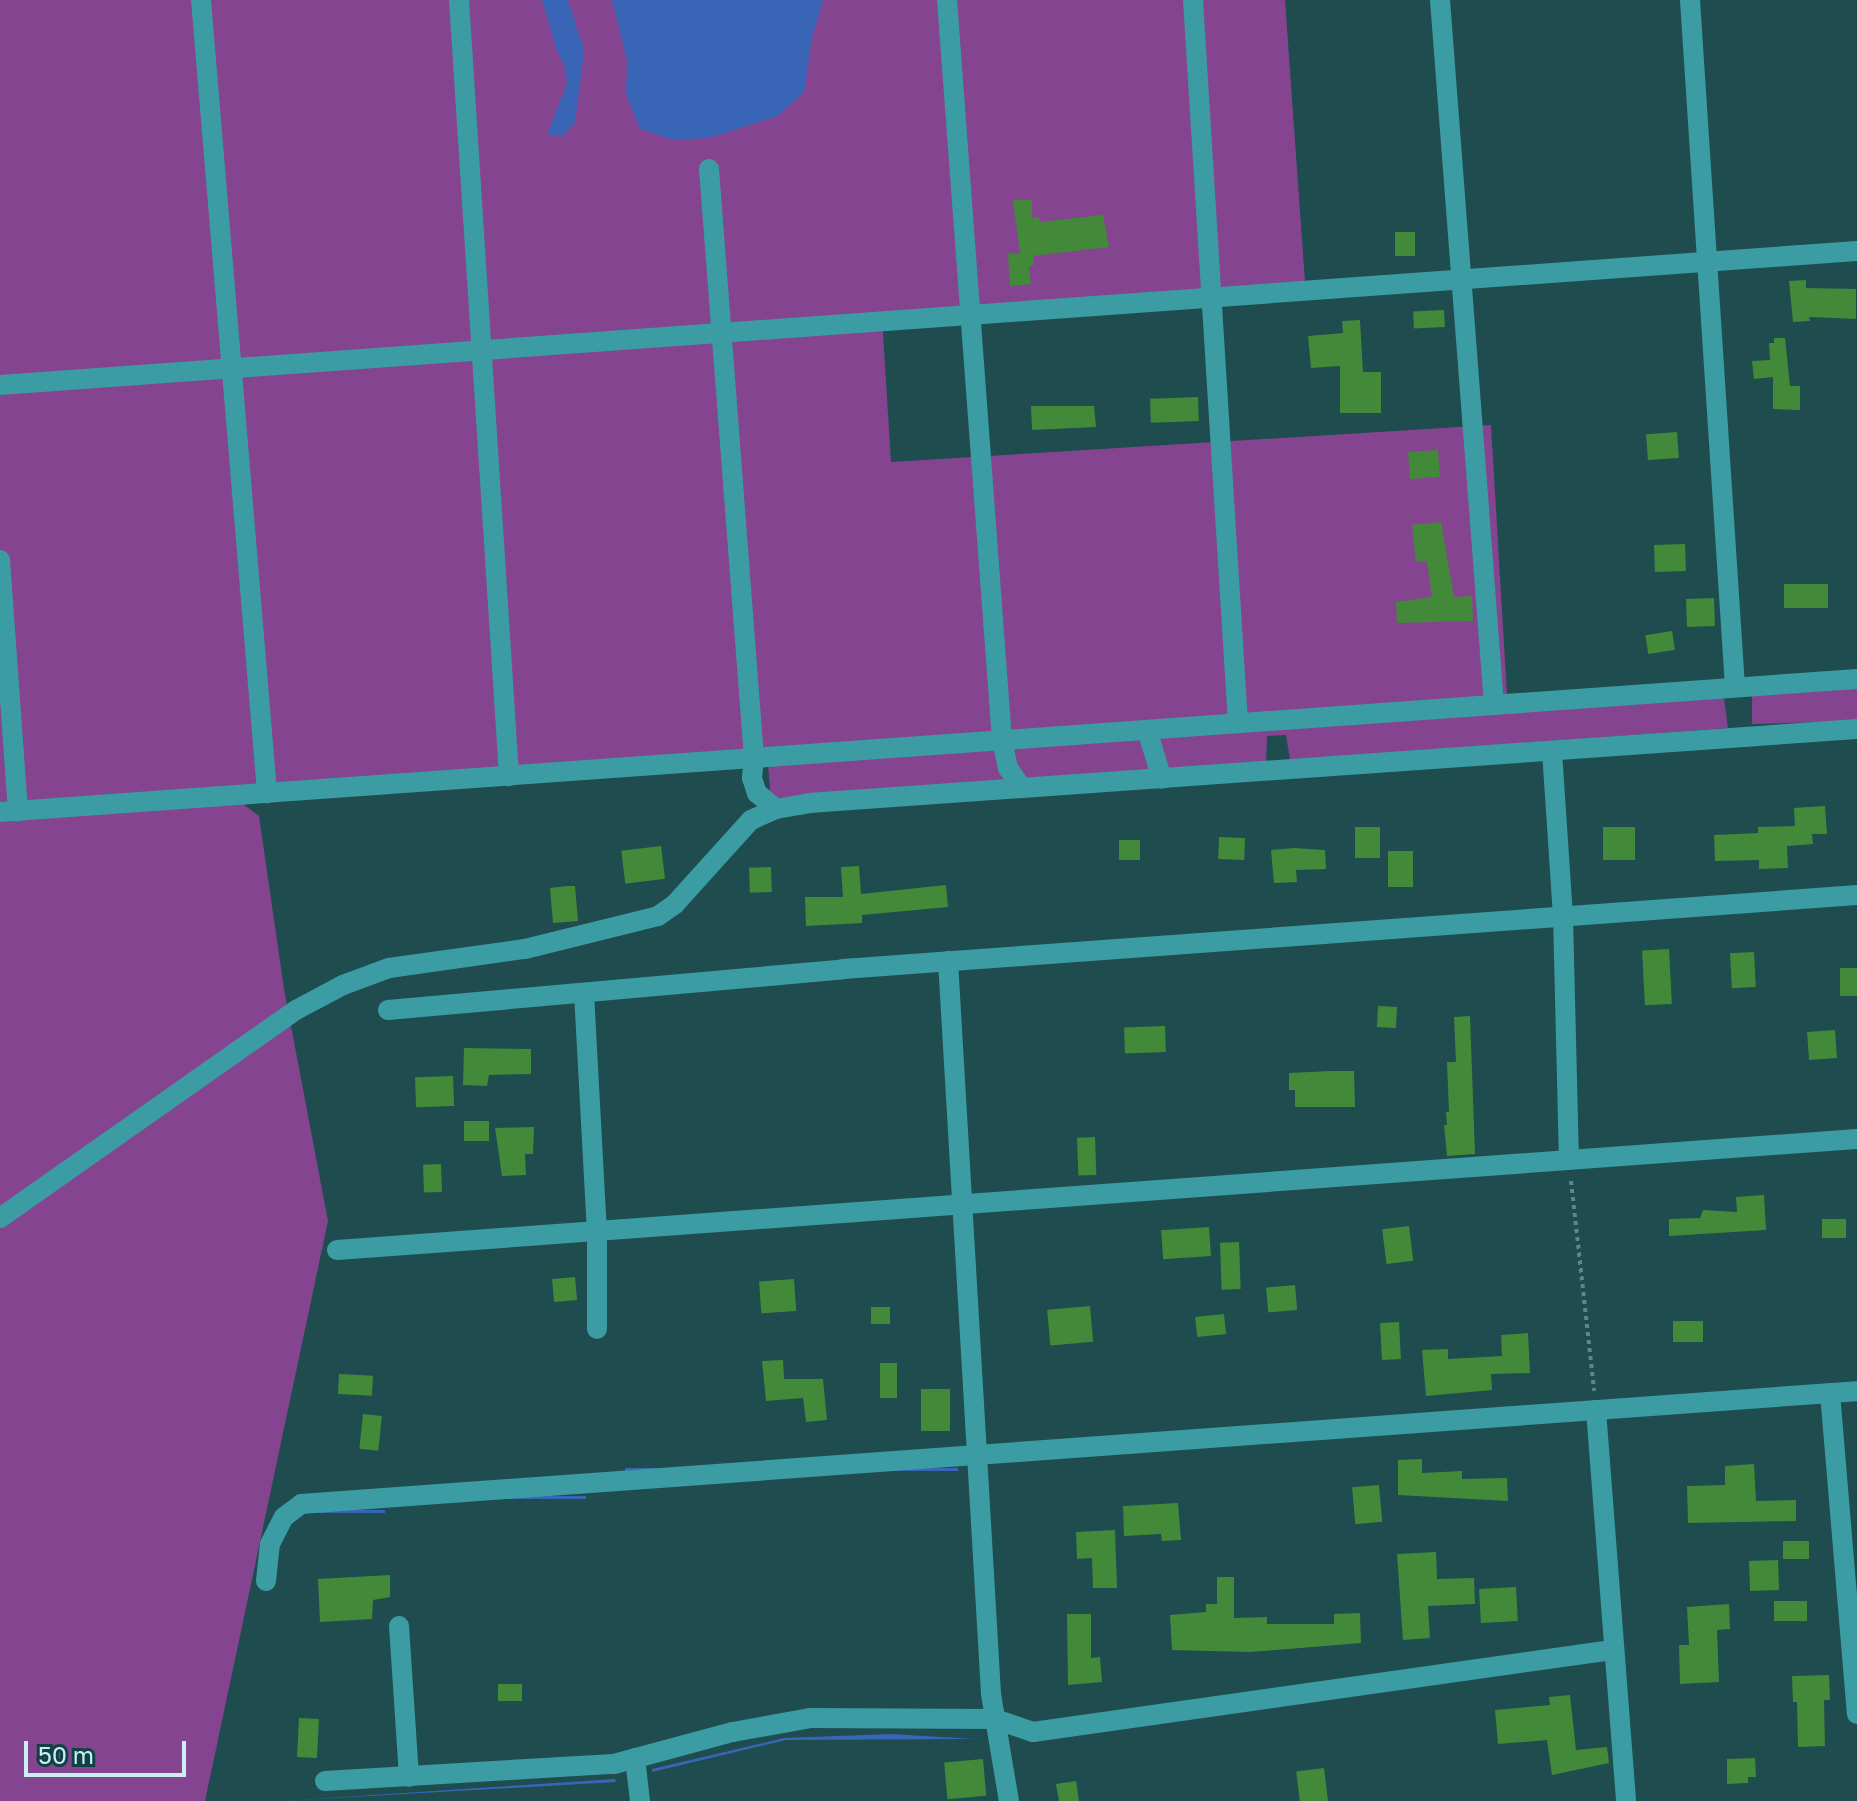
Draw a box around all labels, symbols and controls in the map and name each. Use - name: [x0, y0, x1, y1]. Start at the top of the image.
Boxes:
- scale bar: [28, 1725, 190, 1775]
- text: 50 m: [38, 1740, 94, 1769]

